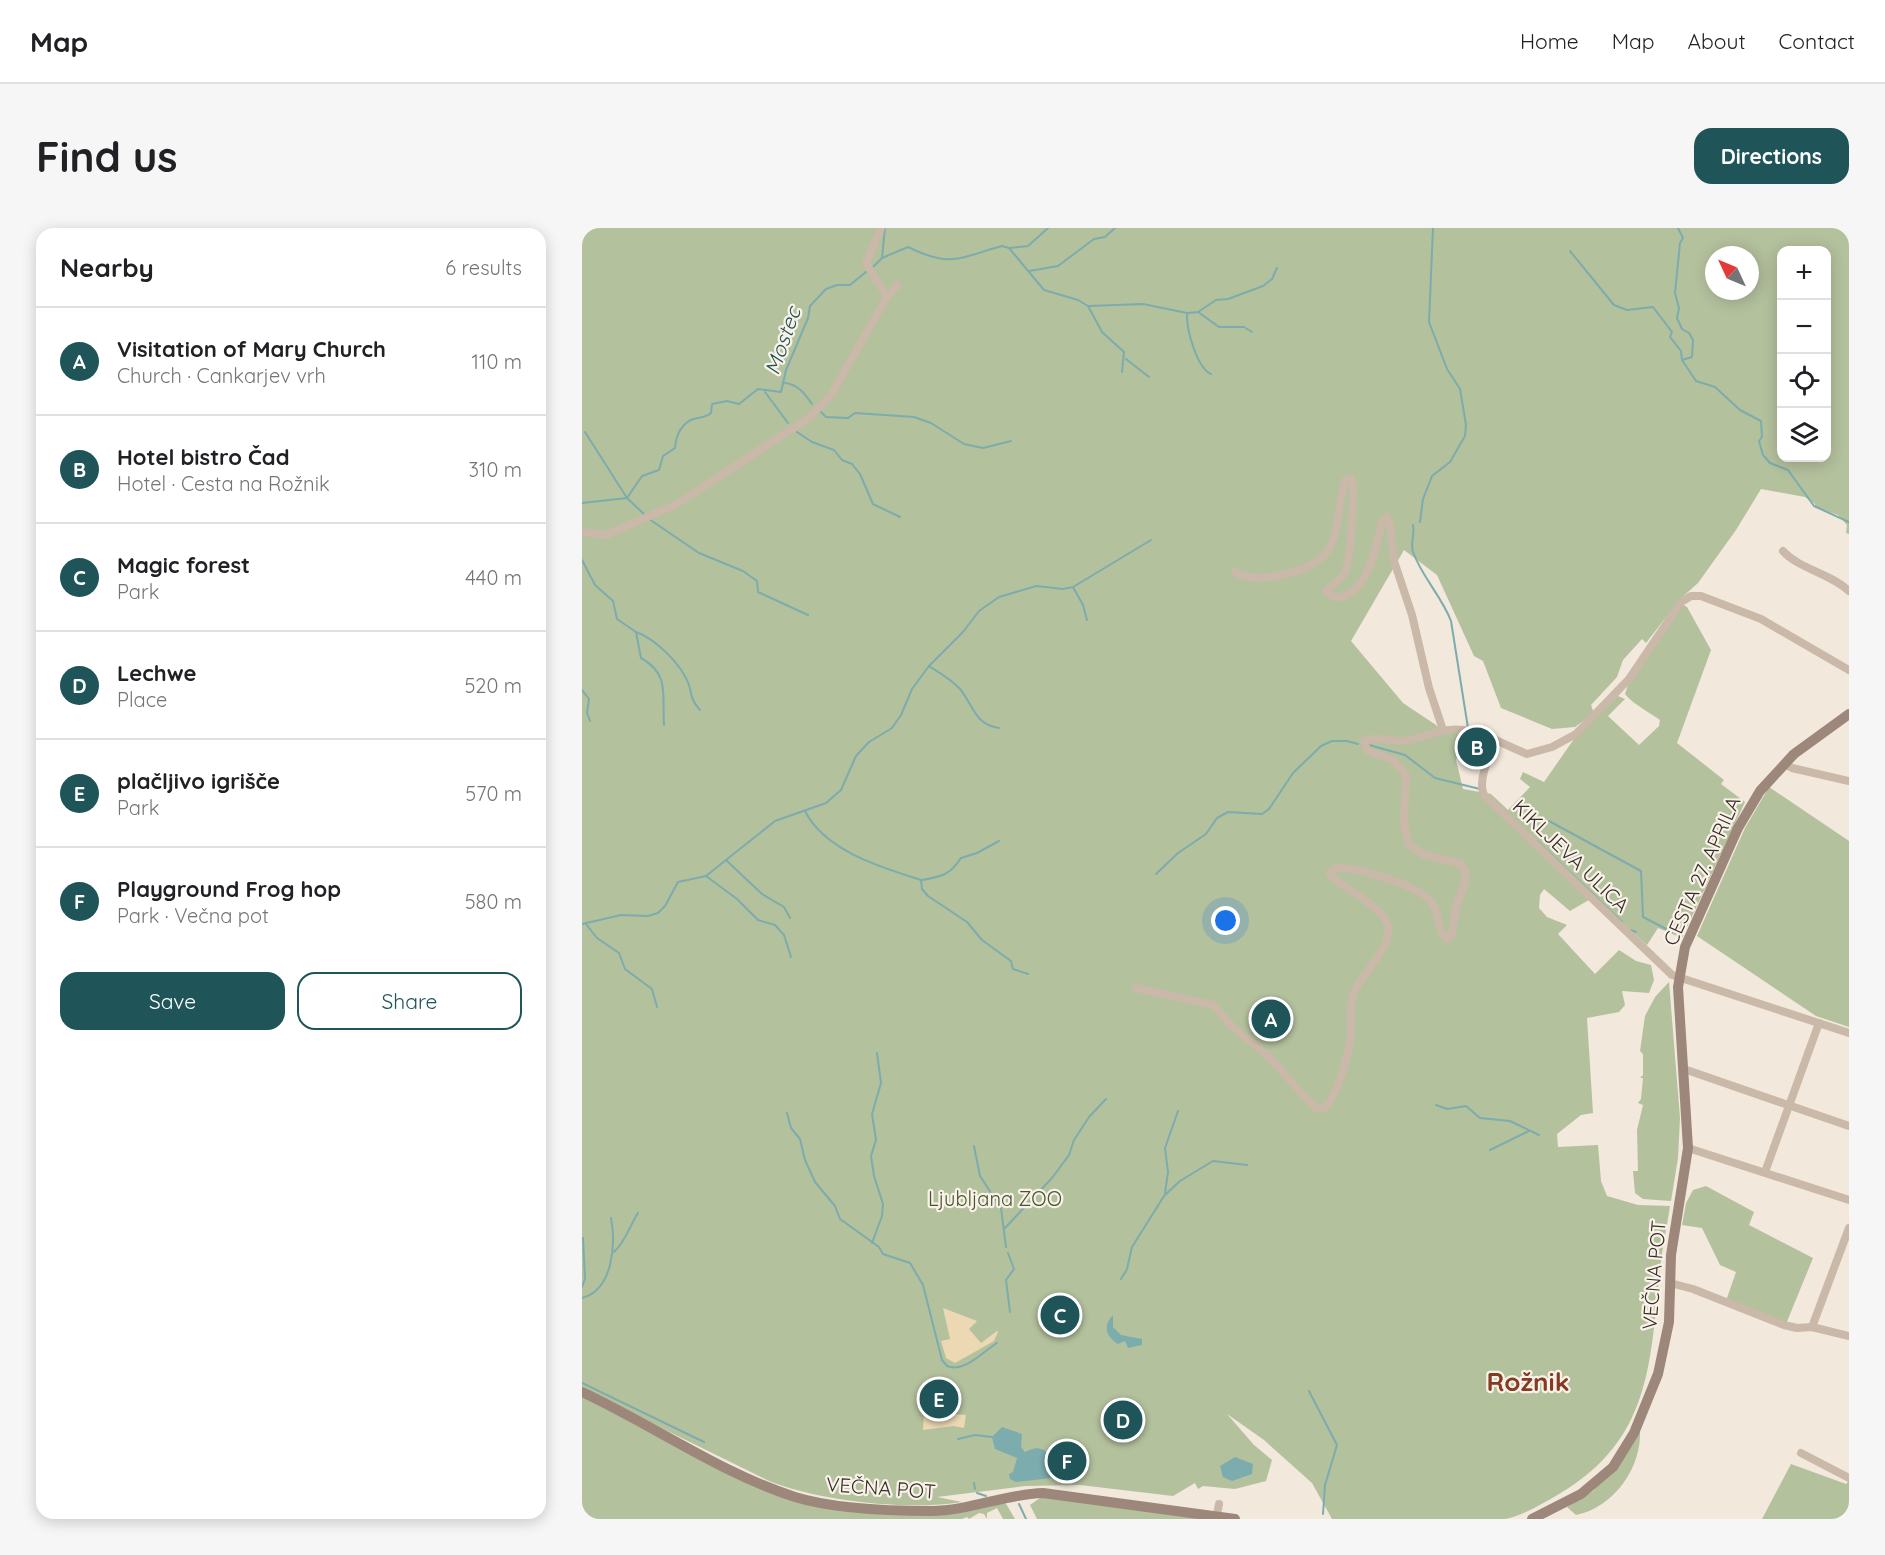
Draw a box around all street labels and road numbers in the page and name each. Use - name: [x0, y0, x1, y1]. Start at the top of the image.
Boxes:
- street label: CESTA 27. APRILA: [1657, 792, 1746, 949]
- street label: KIKLJEVA ULICA: [1508, 794, 1635, 918]
- street label: VEČNA POT: [1636, 1219, 1671, 1331]
- street label: VEČNA POT: [825, 1471, 937, 1504]

